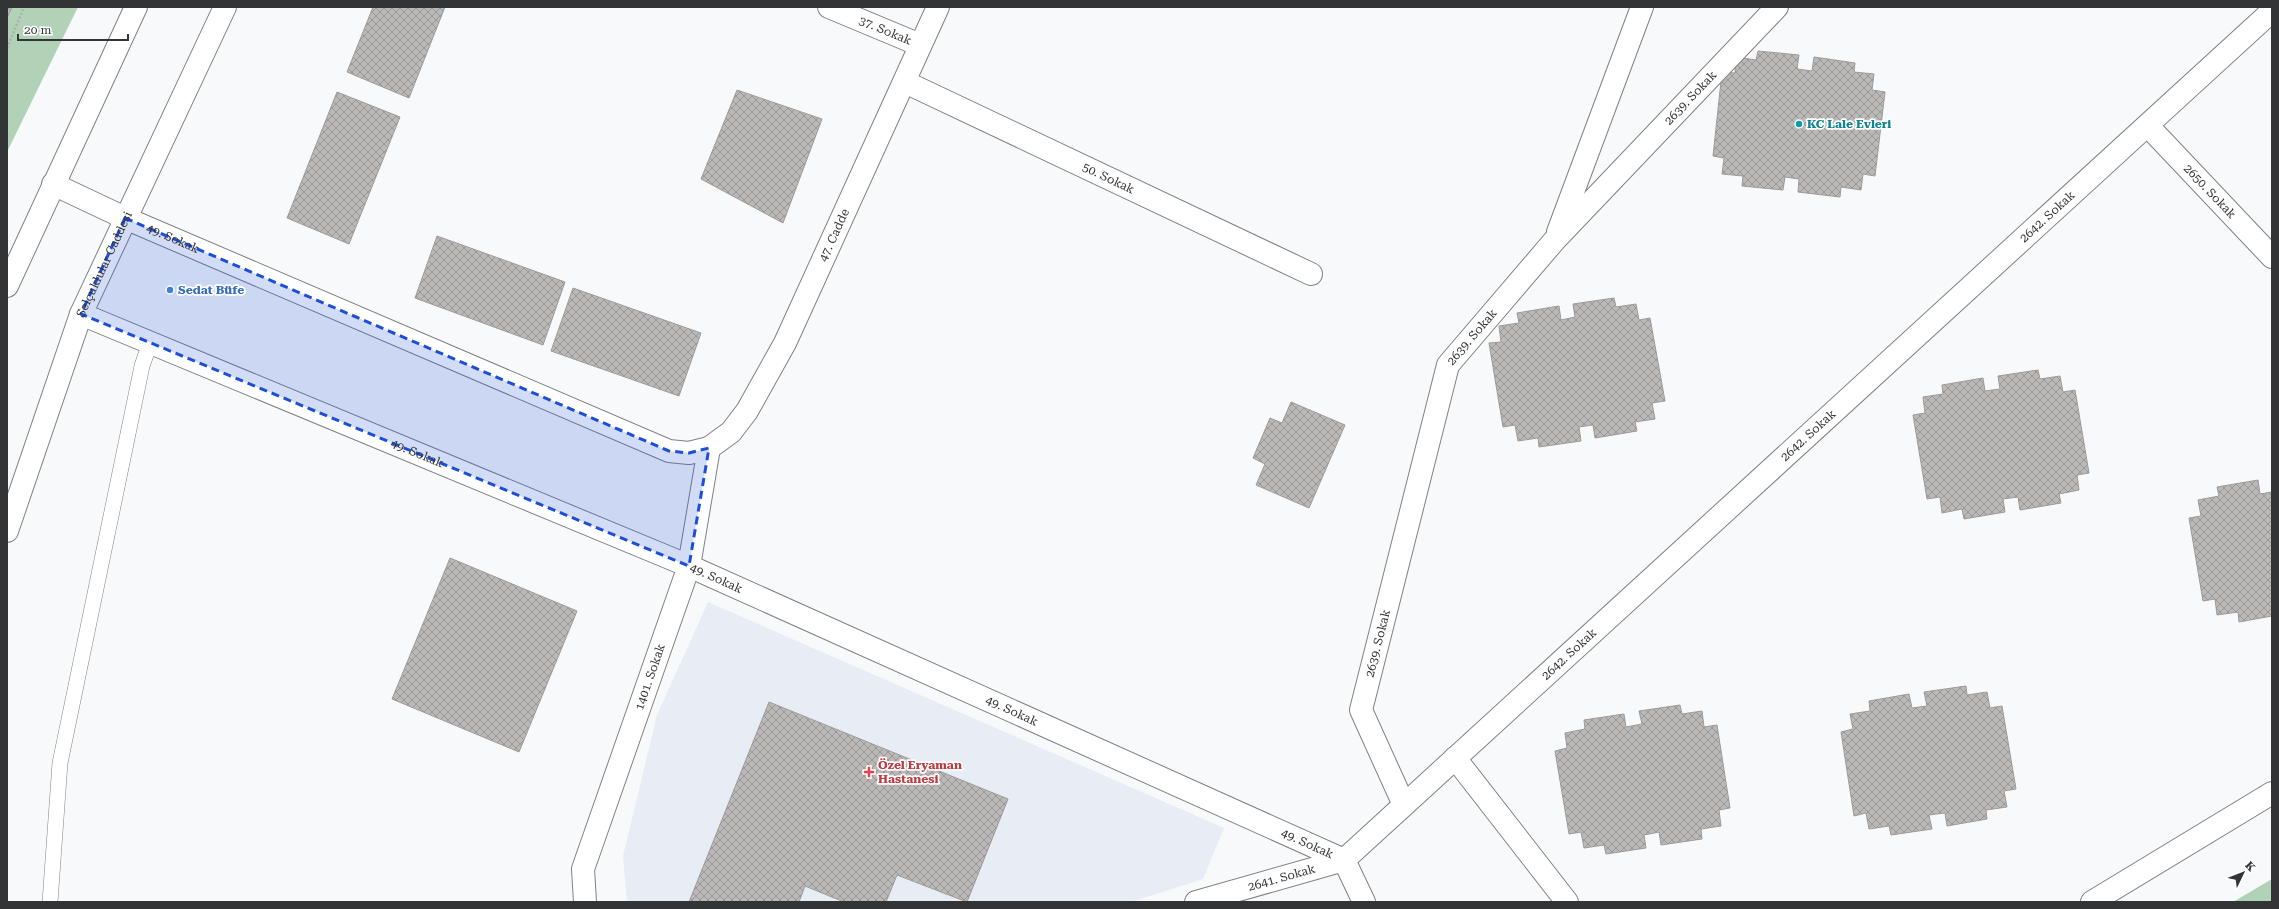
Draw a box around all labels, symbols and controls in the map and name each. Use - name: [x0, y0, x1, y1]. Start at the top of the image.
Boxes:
- street label: 37. Sokak: [857, 13, 914, 48]
- scale bar: [18, 16, 128, 42]
- text: 20 m: [24, 23, 51, 37]
- street label: 2639. Sokak: [1661, 68, 1720, 128]
- place label: KC Lale Evleri: [1807, 117, 1891, 131]
- marker: KC Lale Evleri: [1794, 119, 1804, 129]
- street label: 50. Sokak: [1080, 160, 1137, 197]
- street label: 2650. Sokak: [2181, 161, 2239, 222]
- street label: 2642. Sokak: [2017, 188, 2078, 245]
- street label: 47. Cadde: [816, 206, 852, 264]
- street label: Selçuklular Caddesi: [73, 209, 135, 320]
- street label: 49. Sokak: [144, 221, 202, 256]
- place label: Sedat Büfe: [178, 283, 244, 297]
- marker: Sedat Büfe: [165, 285, 175, 295]
- street label: 2639. Sokak: [1444, 306, 1500, 368]
- street label: 2642. Sokak: [1778, 406, 1839, 464]
- street label: 49. Sokak: [389, 436, 446, 471]
- street label: 49. Sokak: [688, 560, 745, 596]
- street label: 2639. Sokak: [1363, 608, 1393, 679]
- street label: 2642. Sokak: [1539, 625, 1600, 683]
- street label: 1401. Sokak: [632, 642, 668, 712]
- street label: 49. Sokak: [983, 693, 1041, 729]
- place label: Özel Eryaman Hastanesi: [878, 758, 962, 786]
- marker: Özel Eryaman Hastanesi: [863, 766, 875, 778]
- street label: 49. Sokak: [1279, 826, 1336, 862]
- north arrow: [2223, 853, 2263, 893]
- text: K: [2242, 859, 2258, 874]
- street label: 2641. Sokak: [1246, 861, 1317, 894]

